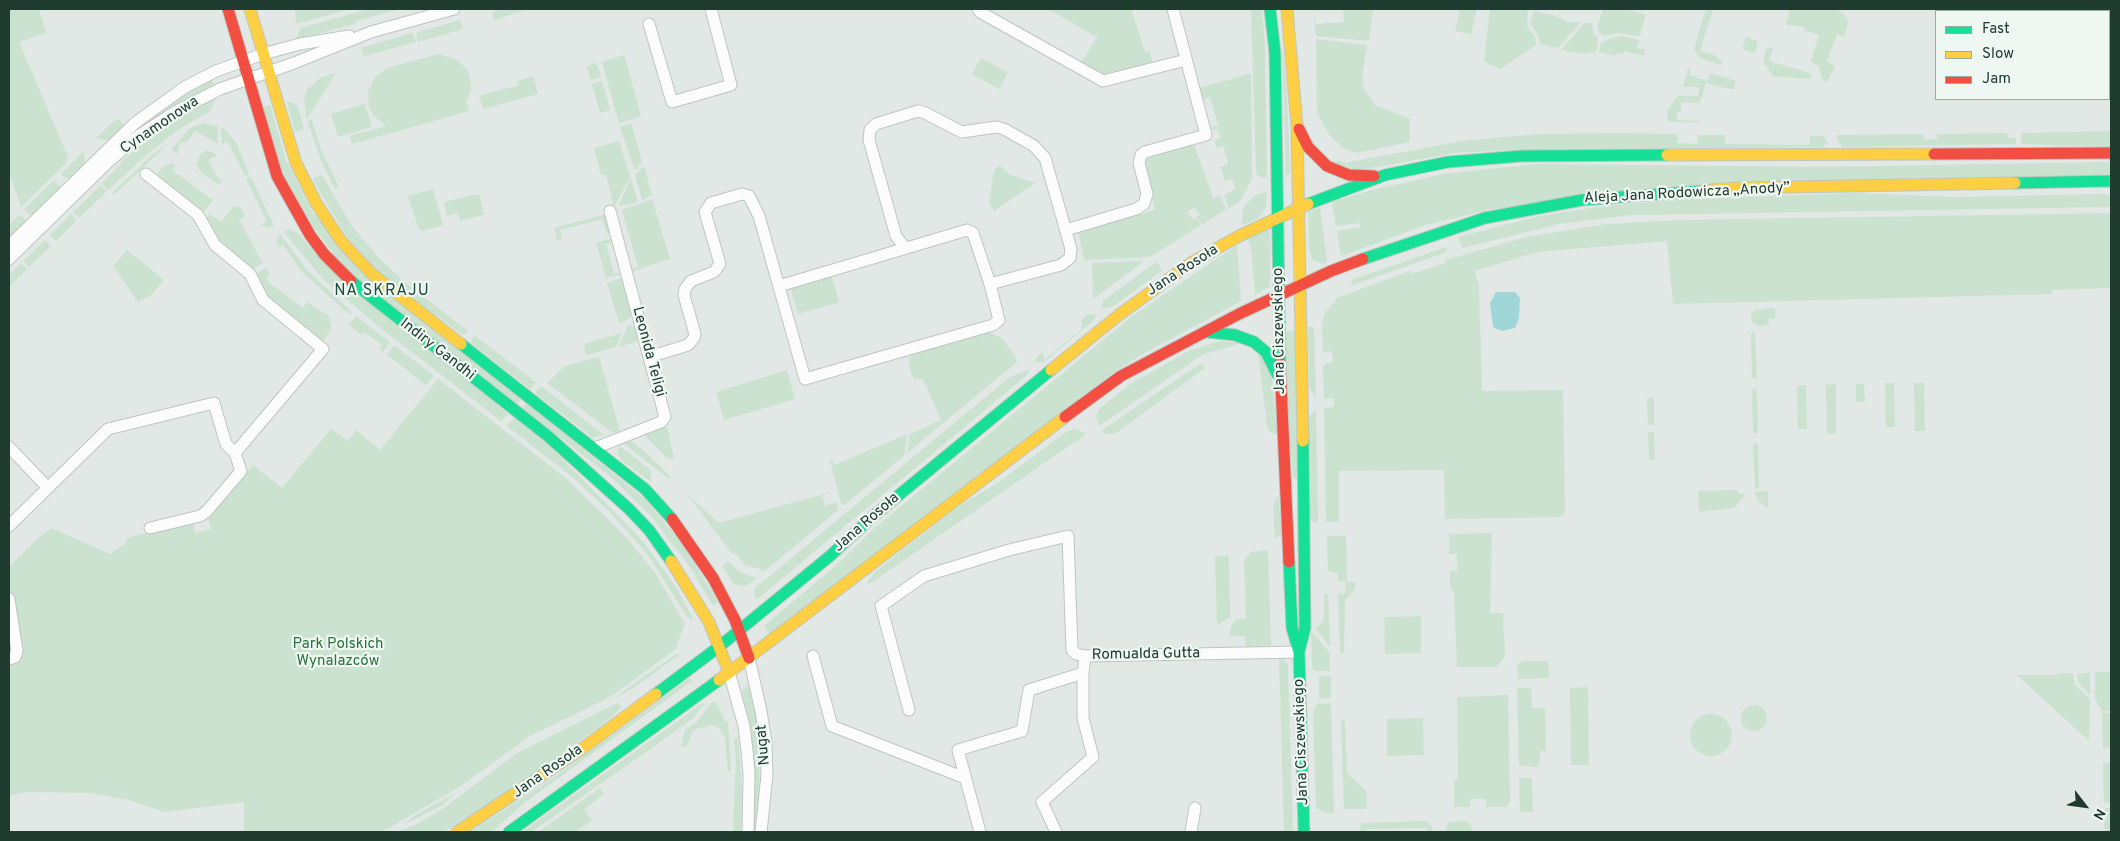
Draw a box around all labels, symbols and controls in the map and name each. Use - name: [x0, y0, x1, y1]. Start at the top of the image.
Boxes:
- legend: [1935, 10, 2110, 100]
- text: Fast: [1982, 20, 2010, 39]
- text: Slow: [1982, 45, 2014, 64]
- text: Jam: [1982, 70, 2011, 89]
- street label: Cynamonowa: [117, 93, 203, 159]
- street label: Aleja Jana Rodowicza „Anody”: [1584, 180, 1790, 208]
- street label: Jana Rosoła: [1144, 241, 1222, 301]
- street label: Jana Ciszewskiego: [1270, 268, 1290, 394]
- district label: NA SKRAJU: [333, 282, 431, 302]
- street label: Leonida Teligi: [627, 305, 669, 399]
- street label: Indiry Gandhi: [396, 315, 478, 385]
- street label: Jana Rosoła: [830, 490, 904, 556]
- park label: Park Polskich Wynalazców: [292, 636, 384, 671]
- street label: Romualda Gutta: [1092, 645, 1200, 665]
- street label: Jana Ciszewskiego: [1291, 678, 1313, 806]
- street label: Nugat: [753, 724, 775, 766]
- street label: Jana Rosoła: [510, 741, 586, 803]
- north arrow: [2060, 781, 2110, 831]
- text: N: [2089, 805, 2108, 822]

